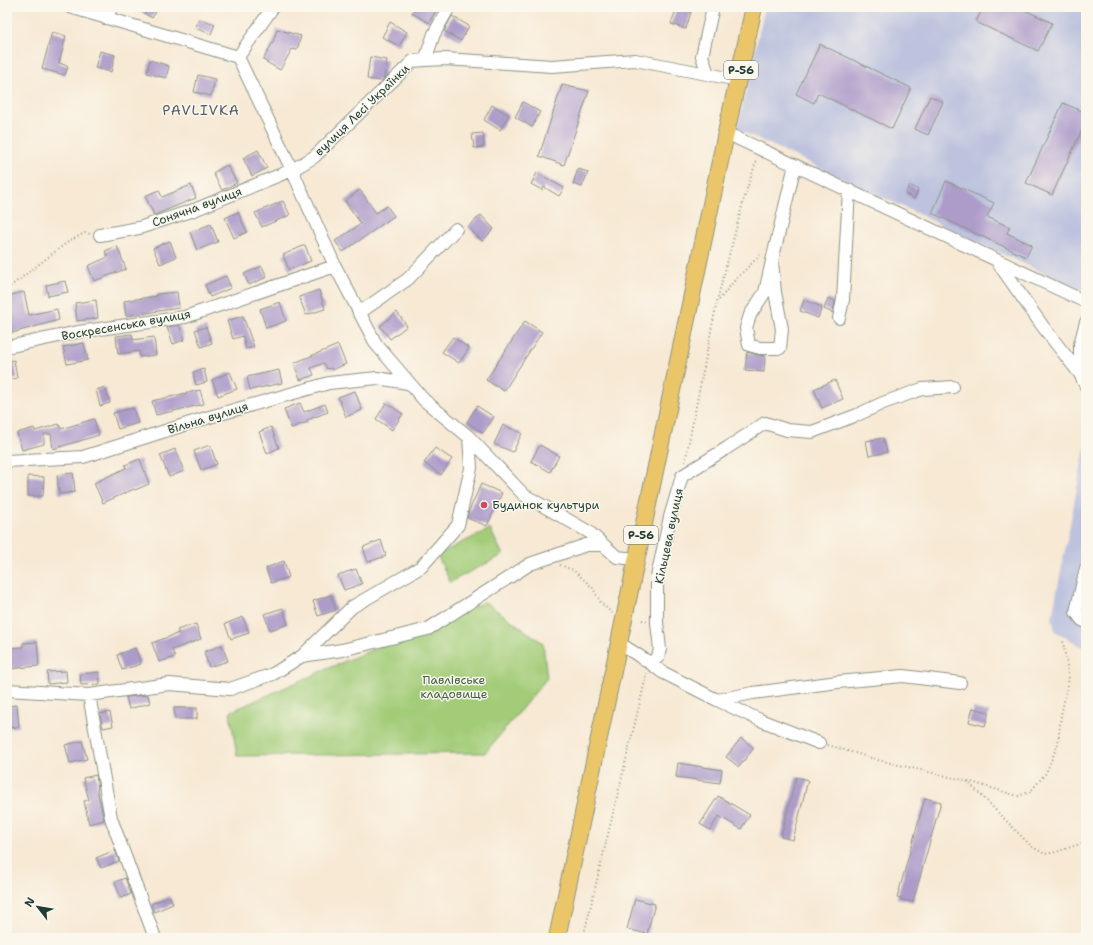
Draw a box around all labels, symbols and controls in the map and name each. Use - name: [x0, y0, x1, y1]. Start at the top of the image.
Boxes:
- street label: вулиця Лесі Українки: [311, 60, 413, 159]
- road number: Р-56: [724, 61, 758, 79]
- district label: PAVLIVKA: [162, 101, 240, 119]
- street label: Сонячна вулиця: [150, 183, 244, 231]
- street label: Воскресенська вулиця: [60, 306, 192, 344]
- street label: Вільна вулиця: [166, 398, 250, 438]
- street label: Кільцева вулиця: [651, 487, 687, 585]
- place label: Будинок культури: [492, 497, 600, 513]
- marker: Будинок культури: [479, 500, 489, 510]
- road number: Р-56: [624, 526, 658, 544]
- park label: Павлівське кладовище: [420, 672, 488, 702]
- north arrow: [18, 887, 58, 927]
- text: N: [21, 894, 39, 910]

